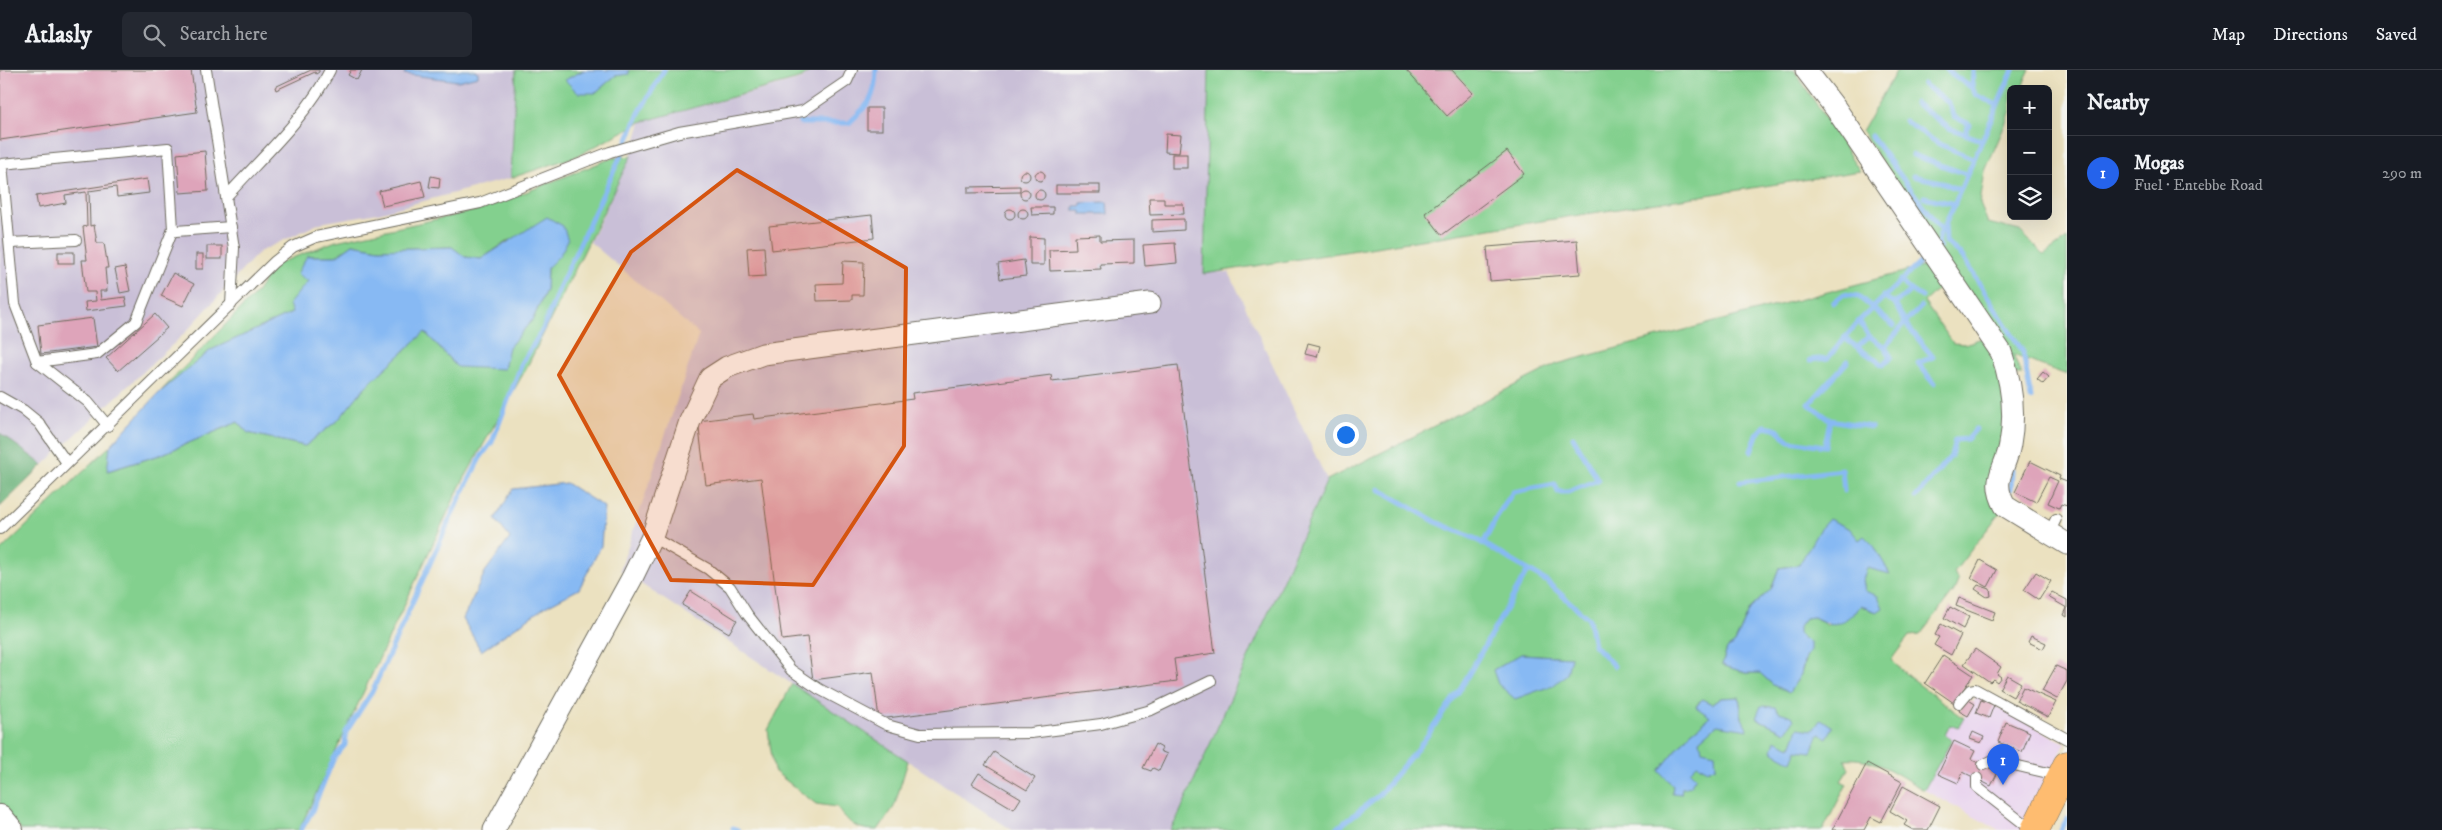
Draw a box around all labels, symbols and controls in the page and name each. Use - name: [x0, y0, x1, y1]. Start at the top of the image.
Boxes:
- search box: [122, 12, 472, 57]
- text: Atlasly: [25, 20, 92, 50]
- icon: search: [140, 21, 168, 49]
- text: Search here: [180, 23, 268, 46]
- text: Map: [2212, 24, 2245, 46]
- text: Directions: [2273, 24, 2348, 46]
- text: Saved: [2376, 24, 2417, 46]
- map controls: [2007, 85, 2052, 220]
- button: +: [2007, 85, 2052, 130]
- text: Nearby: [2087, 90, 2149, 116]
- button: −: [2007, 130, 2052, 175]
- text: Mogas: [2134, 152, 2184, 175]
- text: 1: [2100, 163, 2106, 183]
- text: 290 m: [2382, 163, 2422, 183]
- button: layers: [2007, 175, 2052, 220]
- text: Fuel · Entebbe Road: [2134, 175, 2263, 195]
- your location: [1333, 422, 1359, 448]
- pin: 1: [1987, 744, 2019, 785]

